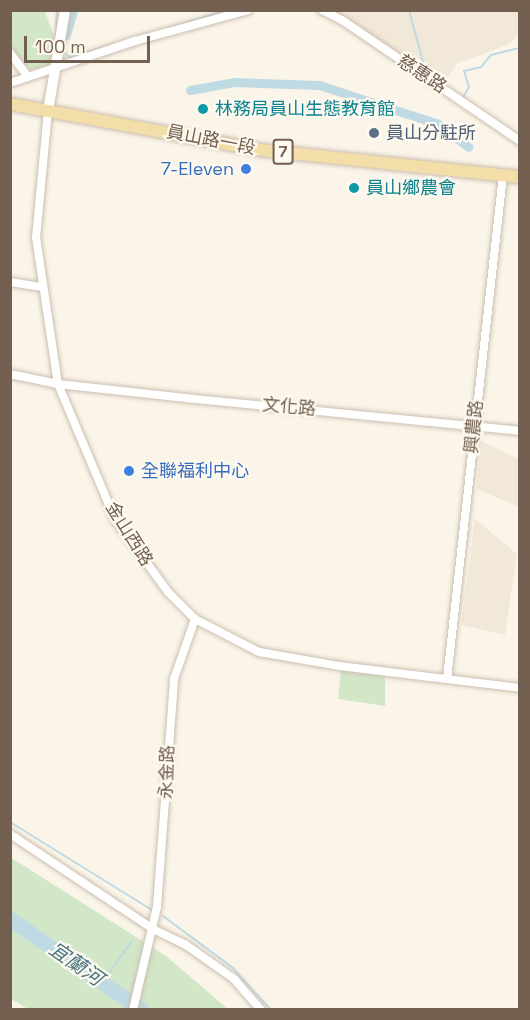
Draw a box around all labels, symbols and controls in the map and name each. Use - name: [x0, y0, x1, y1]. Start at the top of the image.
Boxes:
- scale bar: [27, 24, 153, 62]
- text: 100 m: [35, 35, 86, 58]
- street label: 慈惠路: [393, 50, 451, 98]
- place label: 林務局員山生態教育館: [215, 98, 395, 120]
- marker: 林務局員山生態教育館: [196, 102, 210, 116]
- street label: 員山路一段: [165, 121, 257, 159]
- place label: 員山分駐所: [386, 122, 476, 144]
- marker: 員山分駐所: [367, 126, 381, 140]
- road number: 7: [272, 139, 294, 165]
- place label: 7-Eleven: [161, 158, 234, 180]
- marker: 7-Eleven: [239, 162, 253, 176]
- place label: 員山鄉農會: [366, 177, 456, 199]
- marker: 員山鄉農會: [347, 181, 361, 195]
- street label: 文化路: [261, 394, 317, 420]
- street label: 興農路: [460, 399, 488, 455]
- place label: 全聯福利中心: [141, 460, 249, 482]
- marker: 全聯福利中心: [122, 464, 136, 478]
- street label: 金山西路: [101, 498, 157, 570]
- street label: 永金路: [155, 745, 179, 799]
- water label: 宜蘭河: [45, 937, 107, 991]

